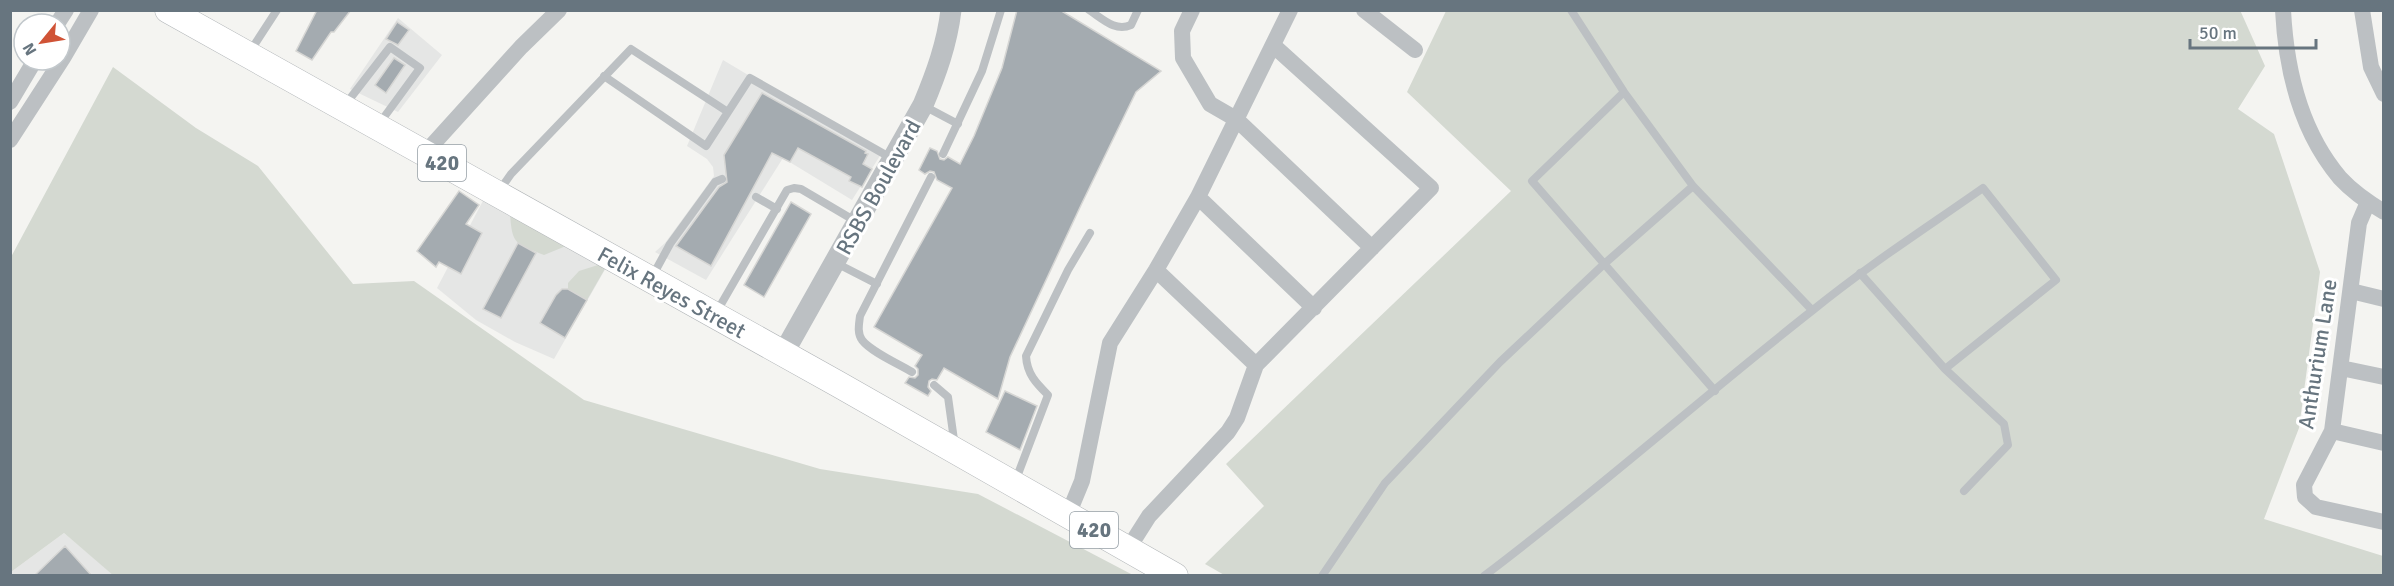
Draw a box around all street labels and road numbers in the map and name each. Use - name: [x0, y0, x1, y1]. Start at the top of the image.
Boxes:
- street label: RSBS Boulevard: [830, 115, 927, 259]
- road number: 420: [418, 145, 466, 181]
- street label: Felix Reyes Street: [593, 241, 751, 345]
- street label: Anthurium Lane: [2292, 277, 2343, 431]
- road number: 420: [1070, 512, 1118, 548]

